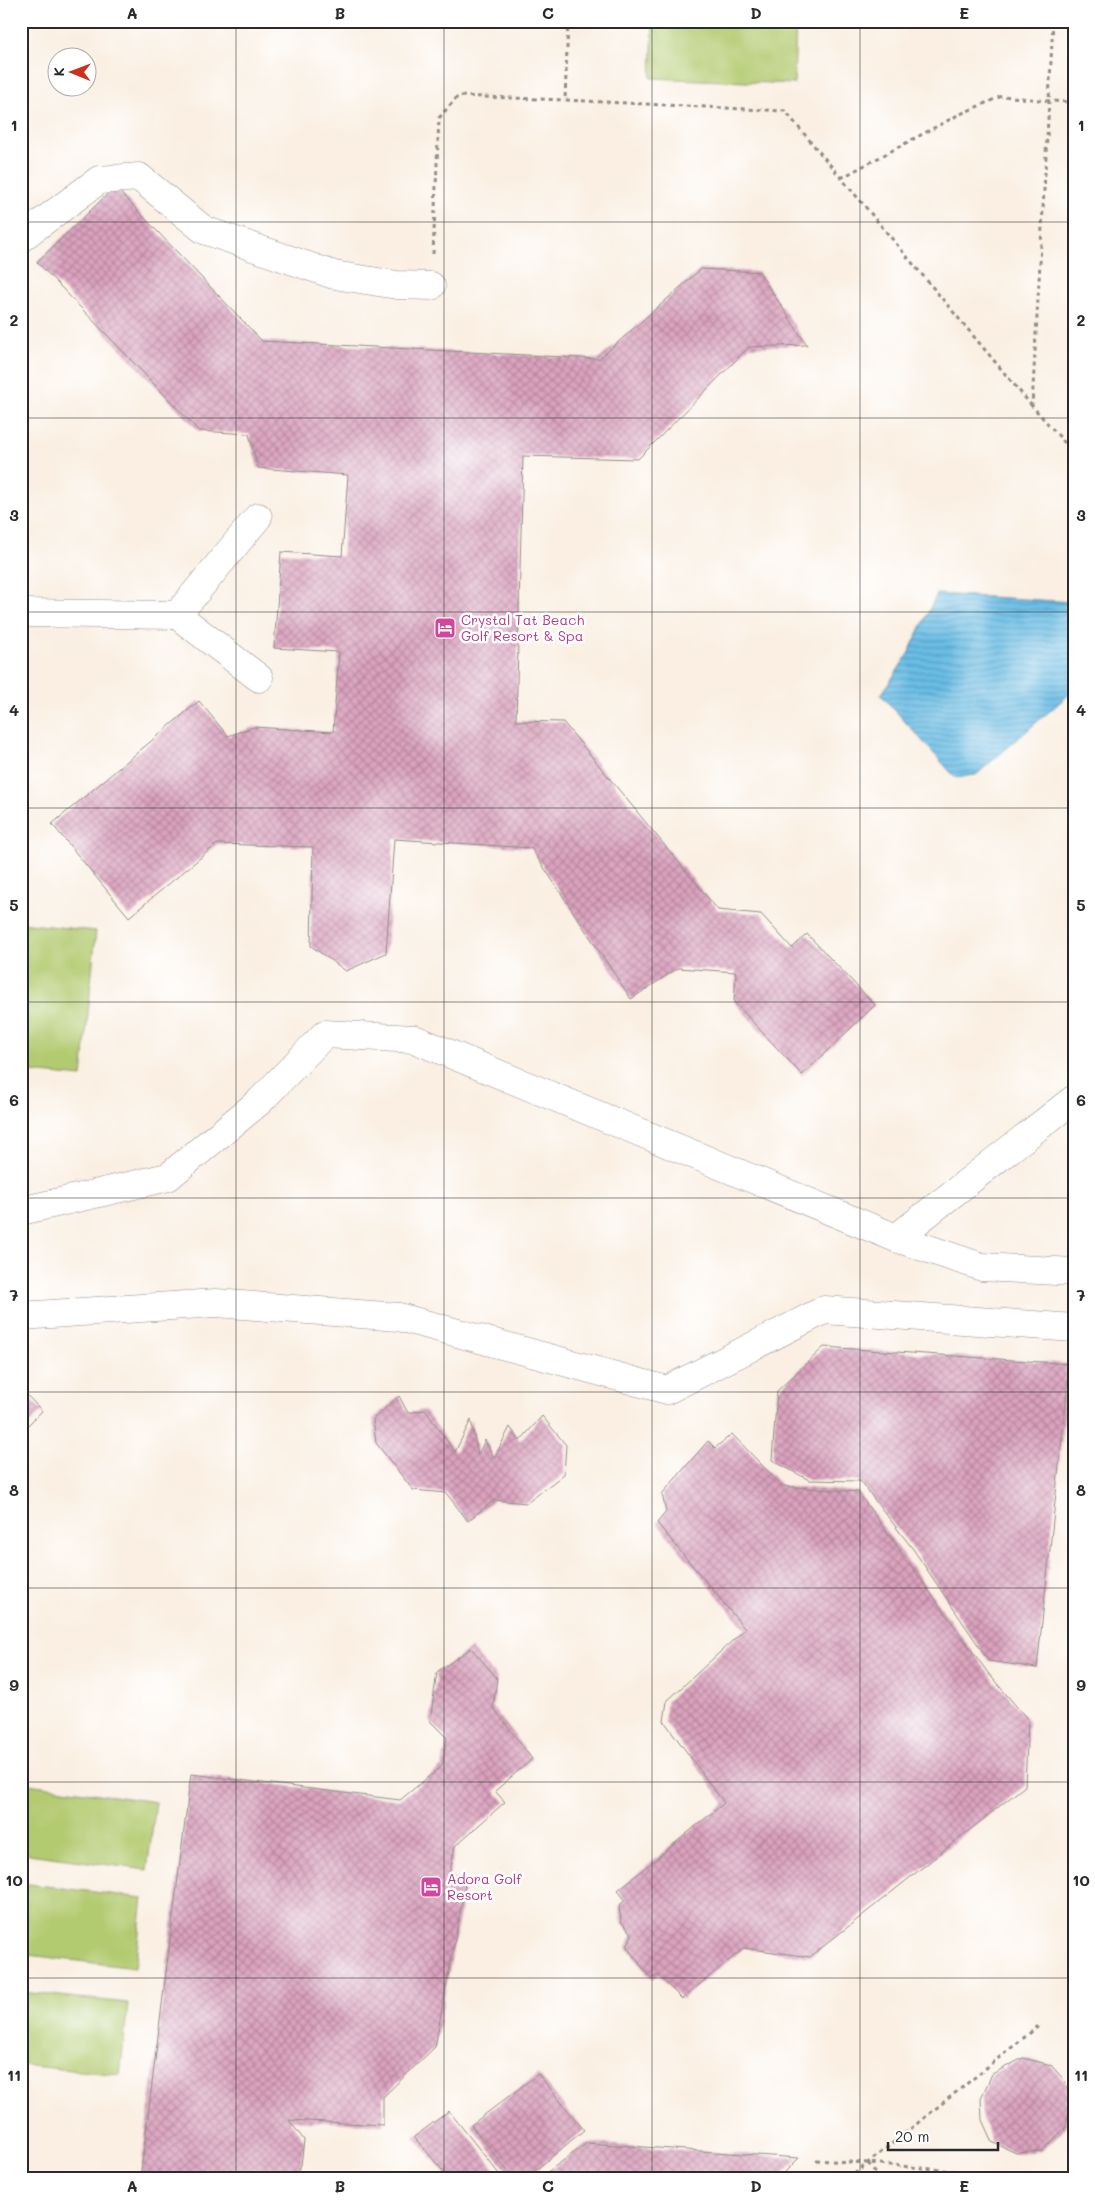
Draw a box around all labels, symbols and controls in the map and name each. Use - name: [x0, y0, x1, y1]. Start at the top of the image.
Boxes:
- text: A: [126, 2, 138, 23]
- text: B: [335, 2, 345, 23]
- text: C: [542, 2, 554, 23]
- text: D: [750, 2, 762, 23]
- text: E: [959, 2, 969, 23]
- north arrow: [48, 48, 98, 98]
- text: K: [49, 67, 68, 77]
- text: 1: [10, 114, 18, 135]
- text: 1: [1077, 114, 1085, 135]
- text: 2: [10, 309, 19, 330]
- text: 2: [1077, 309, 1086, 330]
- text: 3: [9, 504, 19, 525]
- text: 3: [1076, 504, 1086, 525]
- place label: Crystal Tat Beach Golf Resort & Spa: [461, 610, 584, 645]
- hotel icon: Crystal Tat Beach Golf Resort & Spa: [433, 616, 457, 640]
- text: 4: [9, 699, 19, 720]
- text: 4: [1076, 699, 1086, 720]
- text: 5: [9, 894, 19, 915]
- text: 5: [1076, 894, 1086, 915]
- text: 6: [9, 1089, 19, 1110]
- text: 6: [1076, 1089, 1086, 1110]
- text: 7: [10, 1284, 19, 1305]
- text: 7: [1077, 1284, 1086, 1305]
- text: 8: [9, 1479, 19, 1500]
- text: 8: [1076, 1479, 1086, 1500]
- text: 9: [9, 1674, 19, 1695]
- text: 9: [1076, 1674, 1086, 1695]
- text: 10: [5, 1869, 23, 1890]
- place label: Adora Golf Resort: [447, 1869, 522, 1904]
- text: 10: [1072, 1869, 1090, 1890]
- hotel icon: Adora Golf Resort: [419, 1875, 443, 1899]
- text: 11: [7, 2064, 21, 2085]
- text: 11: [1074, 2064, 1088, 2085]
- scale bar: [888, 2120, 998, 2152]
- text: 20 m: [895, 2126, 929, 2146]
- text: A: [126, 2175, 138, 2196]
- text: B: [335, 2175, 345, 2196]
- text: C: [542, 2175, 554, 2196]
- text: D: [750, 2175, 762, 2196]
- text: E: [959, 2175, 969, 2196]

